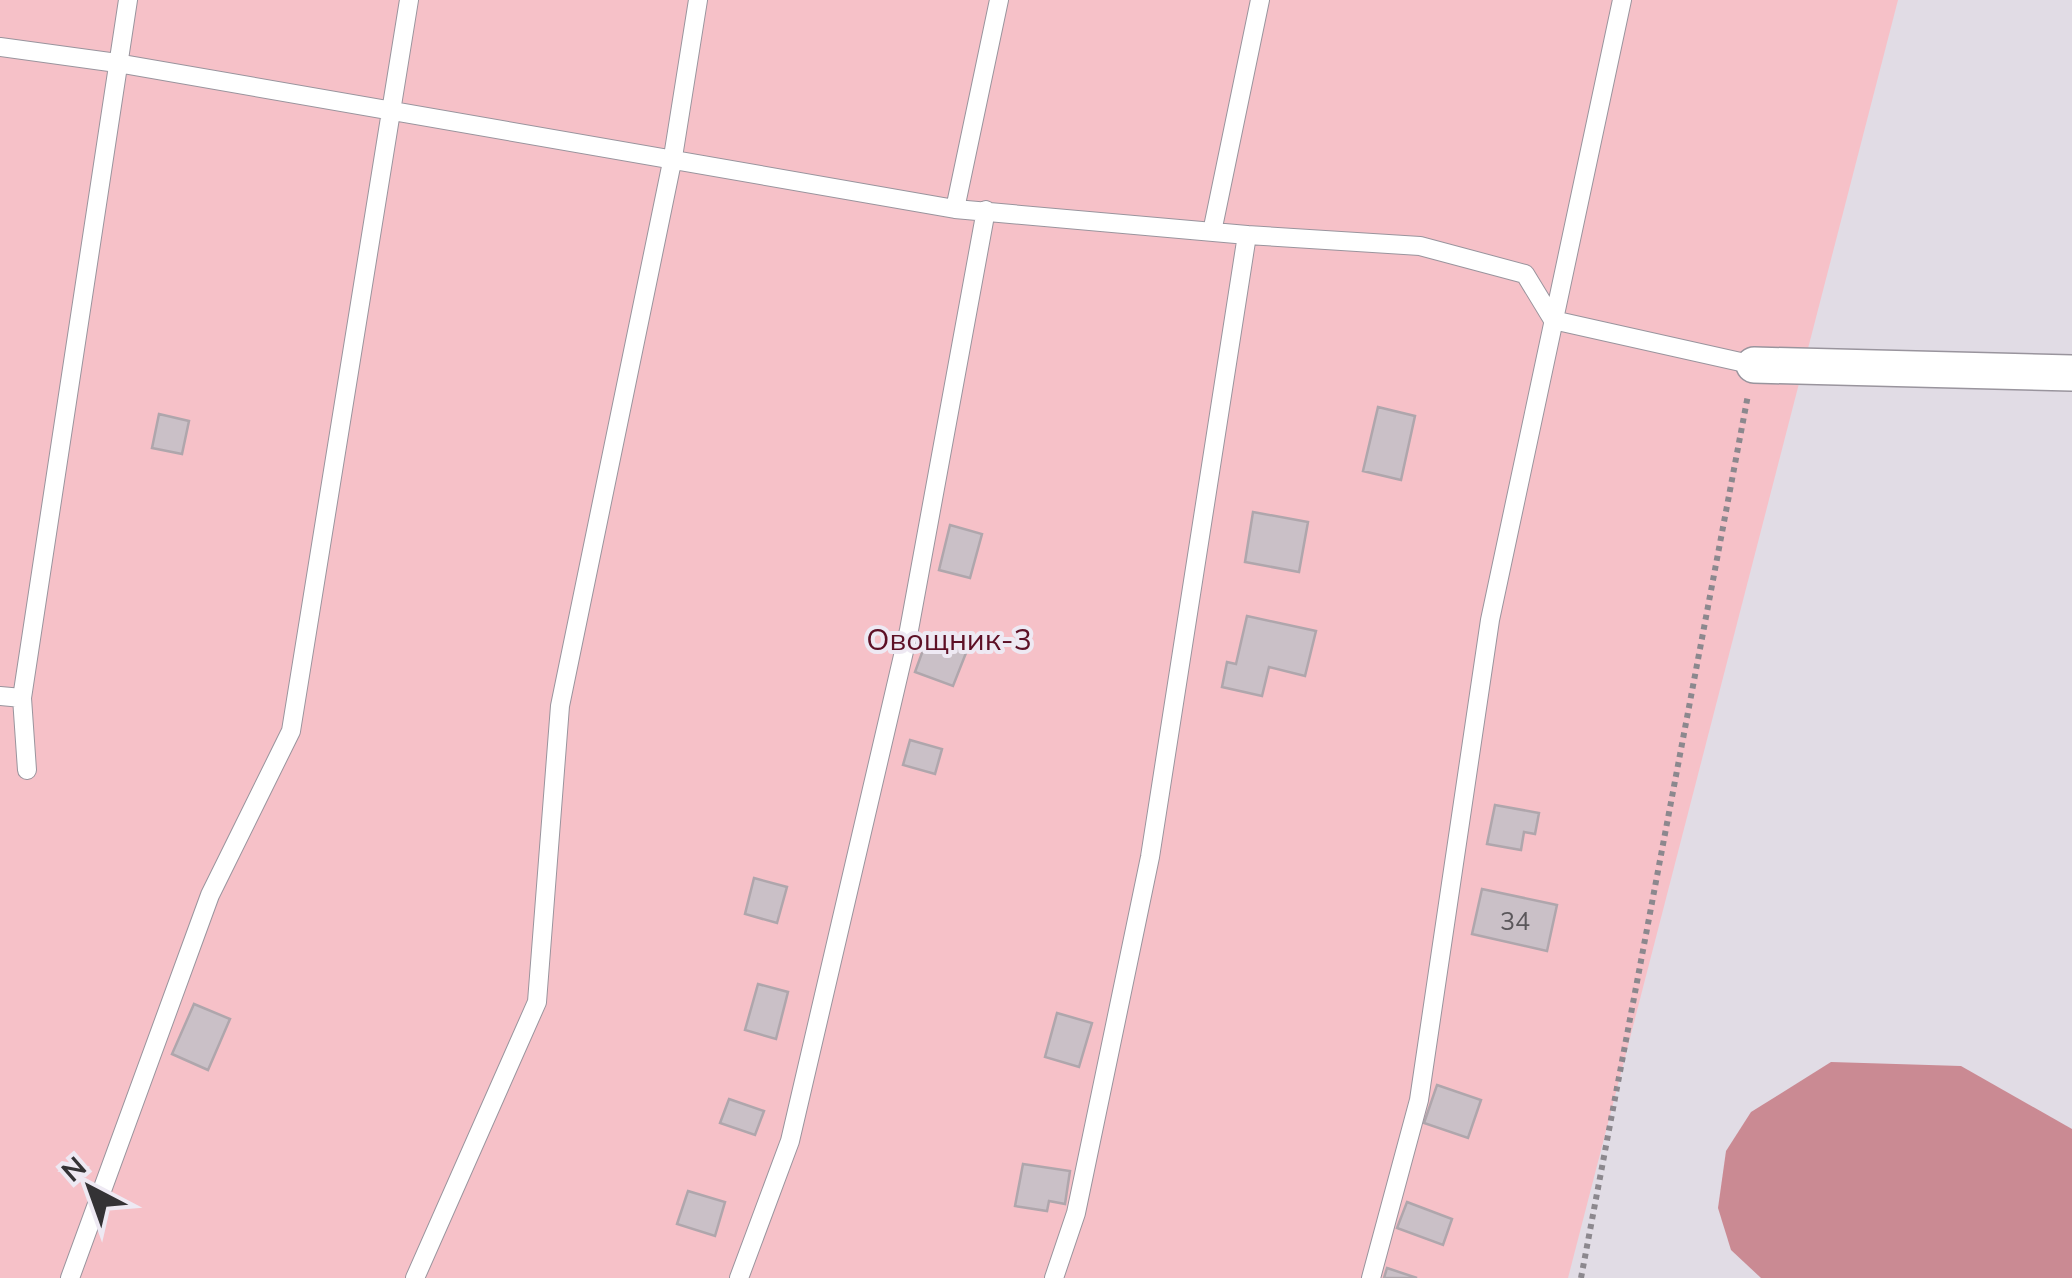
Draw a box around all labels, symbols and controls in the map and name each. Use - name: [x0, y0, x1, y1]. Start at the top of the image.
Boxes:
- park label: Овощник-3: [866, 620, 1032, 658]
- house number: 34: [1500, 905, 1530, 936]
- north arrow: [40, 1138, 140, 1238]
- text: N: [54, 1149, 93, 1189]

